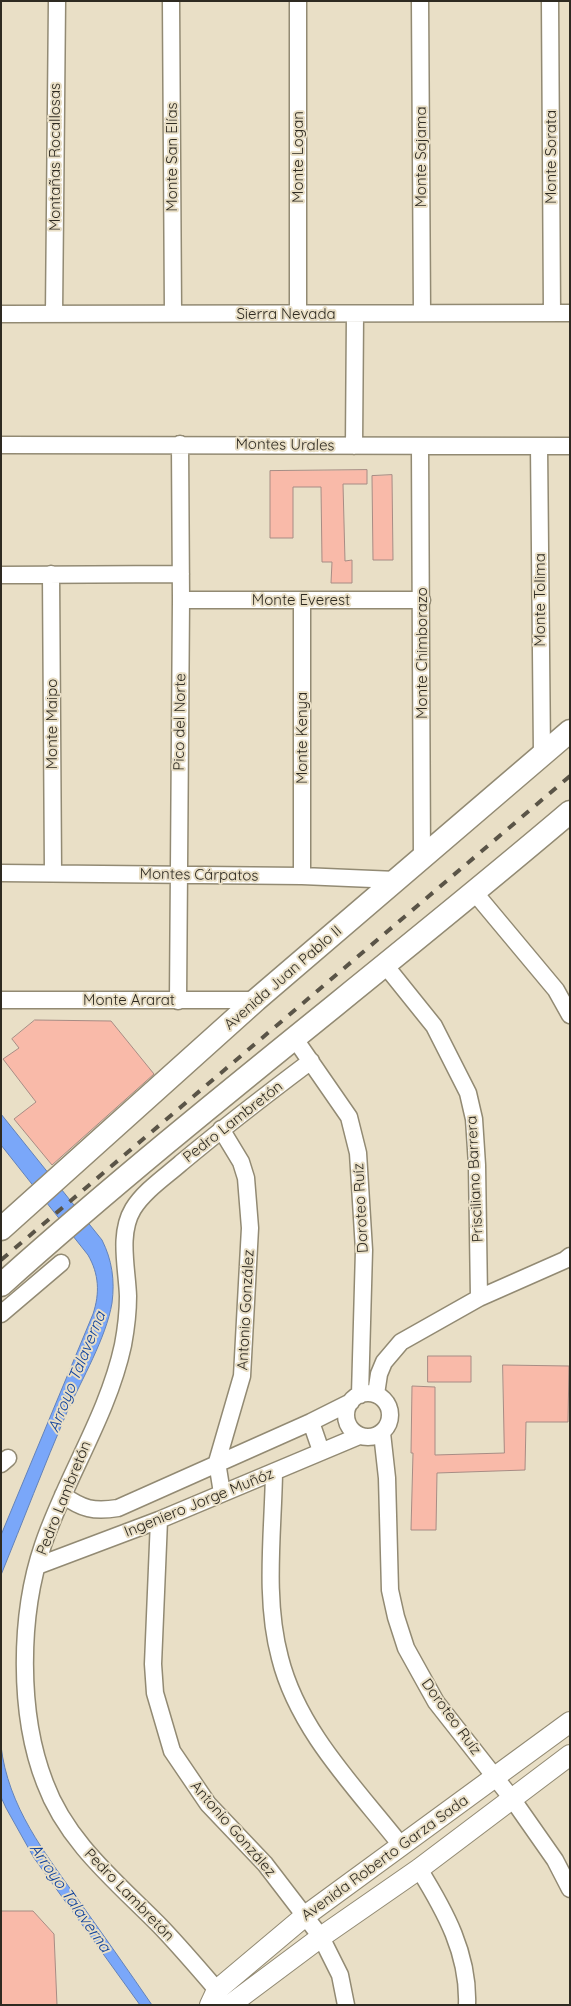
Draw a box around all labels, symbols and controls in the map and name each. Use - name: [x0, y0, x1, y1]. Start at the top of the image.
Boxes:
- street label: Montañas Rocallosas: [46, 83, 64, 231]
- street label: Monte San Elías: [163, 102, 181, 212]
- street label: Monte Sajama: [412, 106, 430, 208]
- street label: Monte Sorata: [542, 110, 560, 204]
- street label: Monte Logan: [289, 111, 307, 203]
- street label: Sierra Nevada: [236, 305, 336, 323]
- street label: Montes Urales: [235, 435, 335, 455]
- street label: Monte Tolima: [531, 553, 549, 647]
- street label: Monte Chimborazo: [413, 587, 431, 719]
- street label: Monte Everest: [252, 591, 350, 609]
- street label: Pico del Norte: [170, 673, 190, 771]
- street label: Monte Maipo: [43, 679, 61, 769]
- street label: Monte Kenya: [293, 692, 311, 784]
- street label: Montes Cárpatos: [140, 865, 258, 885]
- street label: Avenida Juan Pablo II: [221, 922, 345, 1034]
- street label: Monte Ararat: [83, 991, 175, 1009]
- street label: Pedro Lambretón: [180, 1077, 286, 1167]
- street label: Prisciliano Barrera: [463, 1115, 487, 1243]
- street label: Doroteo Ruíz: [350, 1163, 372, 1253]
- street label: Antonio González: [234, 1249, 258, 1371]
- water label: Arroyo Talaverna: [44, 1309, 110, 1435]
- street label: Pedro Lambretón: [33, 1438, 95, 1558]
- street label: Ingeniero Jorge Muñóz: [122, 1465, 276, 1541]
- street label: Doroteo Ruíz: [417, 1675, 485, 1759]
- street label: Antonio González: [187, 1777, 279, 1881]
- street label: Avenida Roberto Garza Sada: [298, 1791, 472, 1925]
- water label: Arroyo Talaverna: [25, 1840, 115, 1956]
- street label: Pedro Lambretón: [80, 1845, 178, 1945]

